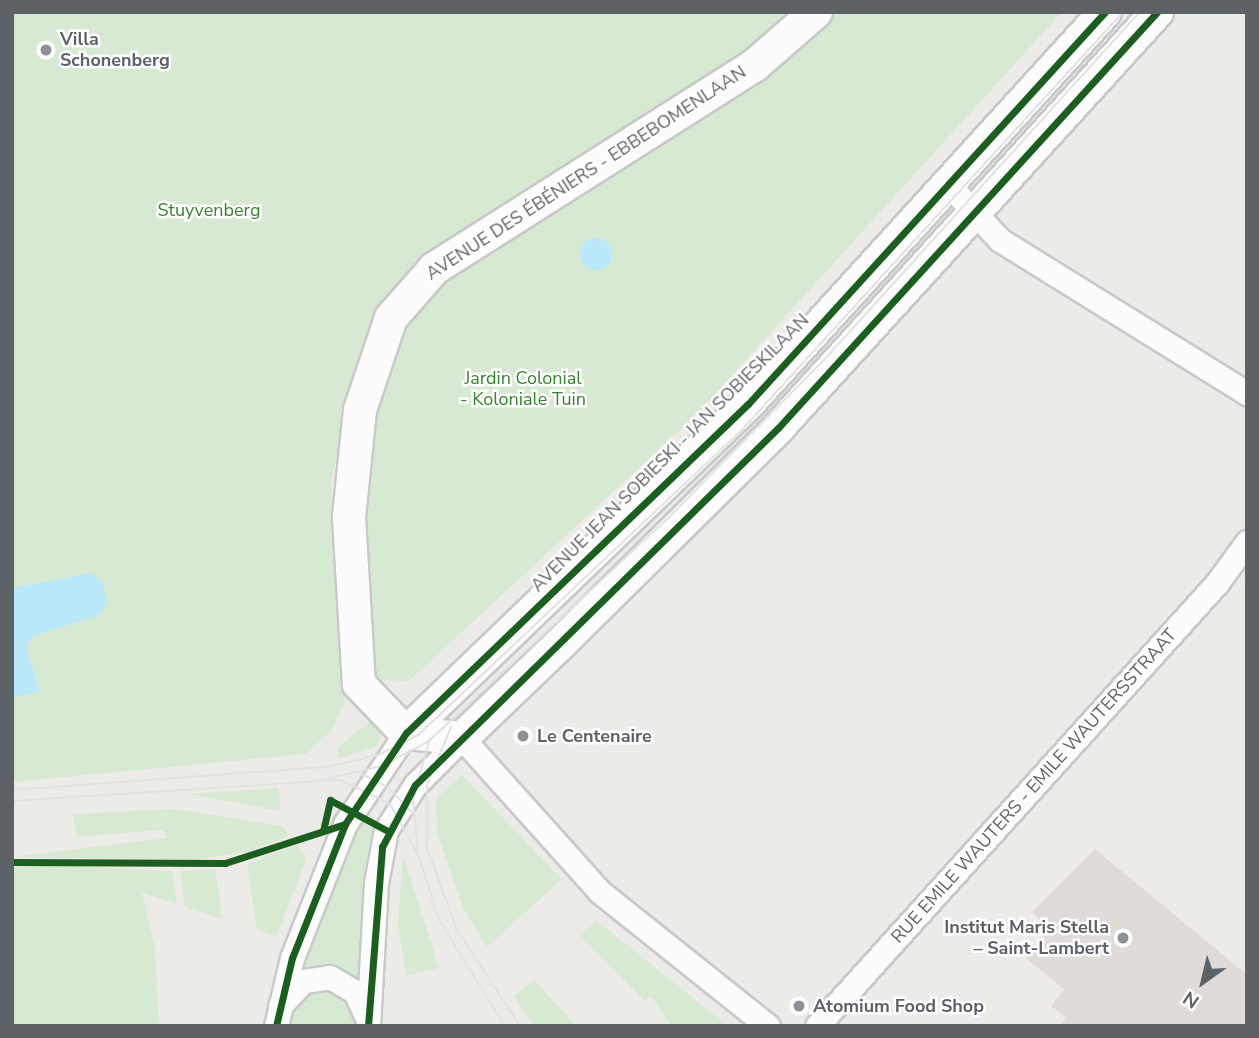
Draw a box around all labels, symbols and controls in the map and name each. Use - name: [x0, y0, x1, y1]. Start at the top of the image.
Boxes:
- place label: Villa Schonenberg: [60, 29, 170, 72]
- marker: Villa Schonenberg: [38, 42, 54, 58]
- street label: AVENUE DES ÉBÉNIERS - EBBEBOMENLAAN: [422, 61, 750, 285]
- park label: Stuyvenberg: [158, 199, 260, 221]
- street label: AVENUE JEAN SOBIESKI - JAN SOBIESKILAAN: [527, 310, 813, 596]
- park label: Jardin Colonial - Koloniale Tuin: [460, 368, 586, 410]
- street label: RUE EMILE WAUTERS - EMILE WAUTERSSTRAAT: [887, 624, 1181, 948]
- place label: Le Centenaire: [537, 725, 652, 747]
- marker: Le Centenaire: [515, 728, 531, 744]
- place label: Institut Maris Stella – Saint-Lambert: [944, 917, 1109, 960]
- marker: Institut Maris Stella – Saint-Lambert: [1115, 930, 1131, 946]
- north arrow: [1168, 947, 1238, 1017]
- text: N: [1178, 985, 1204, 1014]
- place label: Atomium Food Shop: [813, 995, 984, 1017]
- marker: Atomium Food Shop: [791, 998, 807, 1014]

